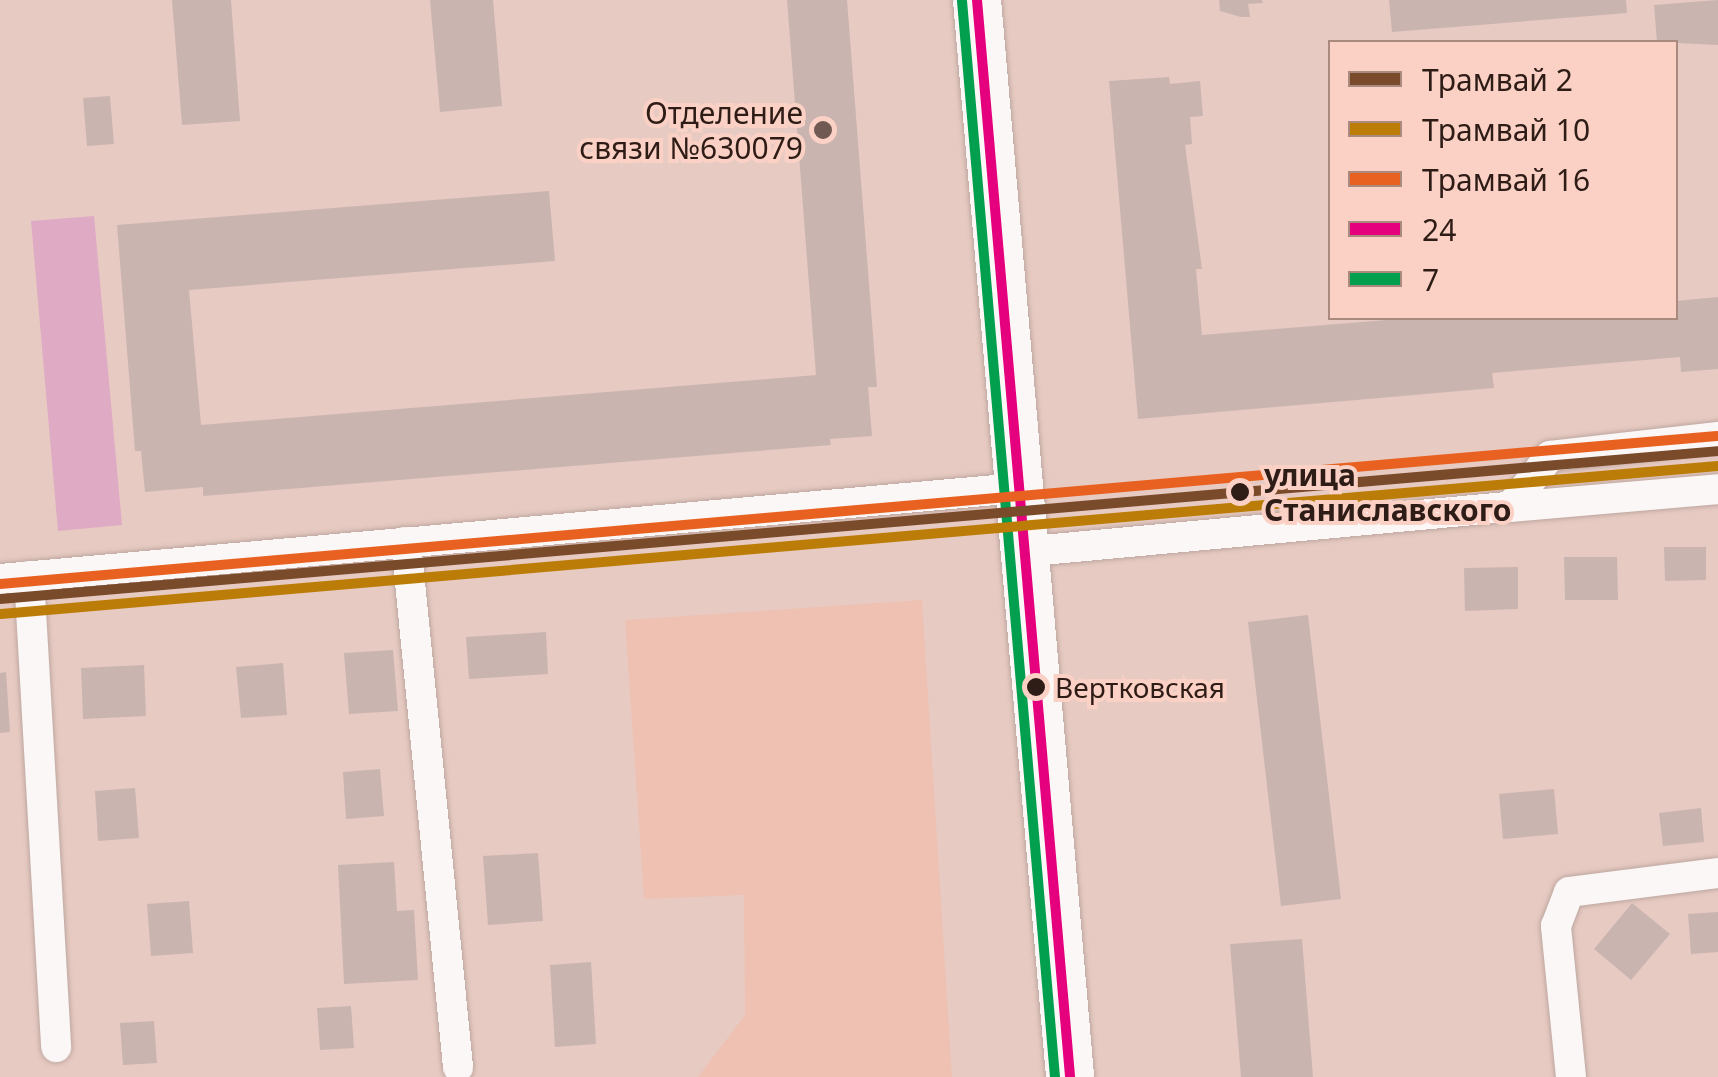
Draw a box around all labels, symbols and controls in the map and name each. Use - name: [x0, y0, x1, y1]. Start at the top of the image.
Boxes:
- legend: [1328, 40, 1678, 320]
- text: Трамвай 2: [1422, 59, 1573, 100]
- place label: Отделение связи №630079: [579, 95, 803, 166]
- text: Трамвай 10: [1422, 109, 1590, 150]
- marker: Отделение связи №630079: [812, 119, 834, 141]
- text: Трамвай 16: [1422, 159, 1590, 200]
- text: 24: [1422, 209, 1456, 250]
- text: 7: [1422, 259, 1439, 300]
- place label: улица Станиславского: [1264, 457, 1511, 528]
- marker: улица Станиславского: [1225, 477, 1255, 507]
- place label: Вертковская: [1055, 670, 1225, 704]
- marker: Вертковская: [1026, 677, 1046, 697]

